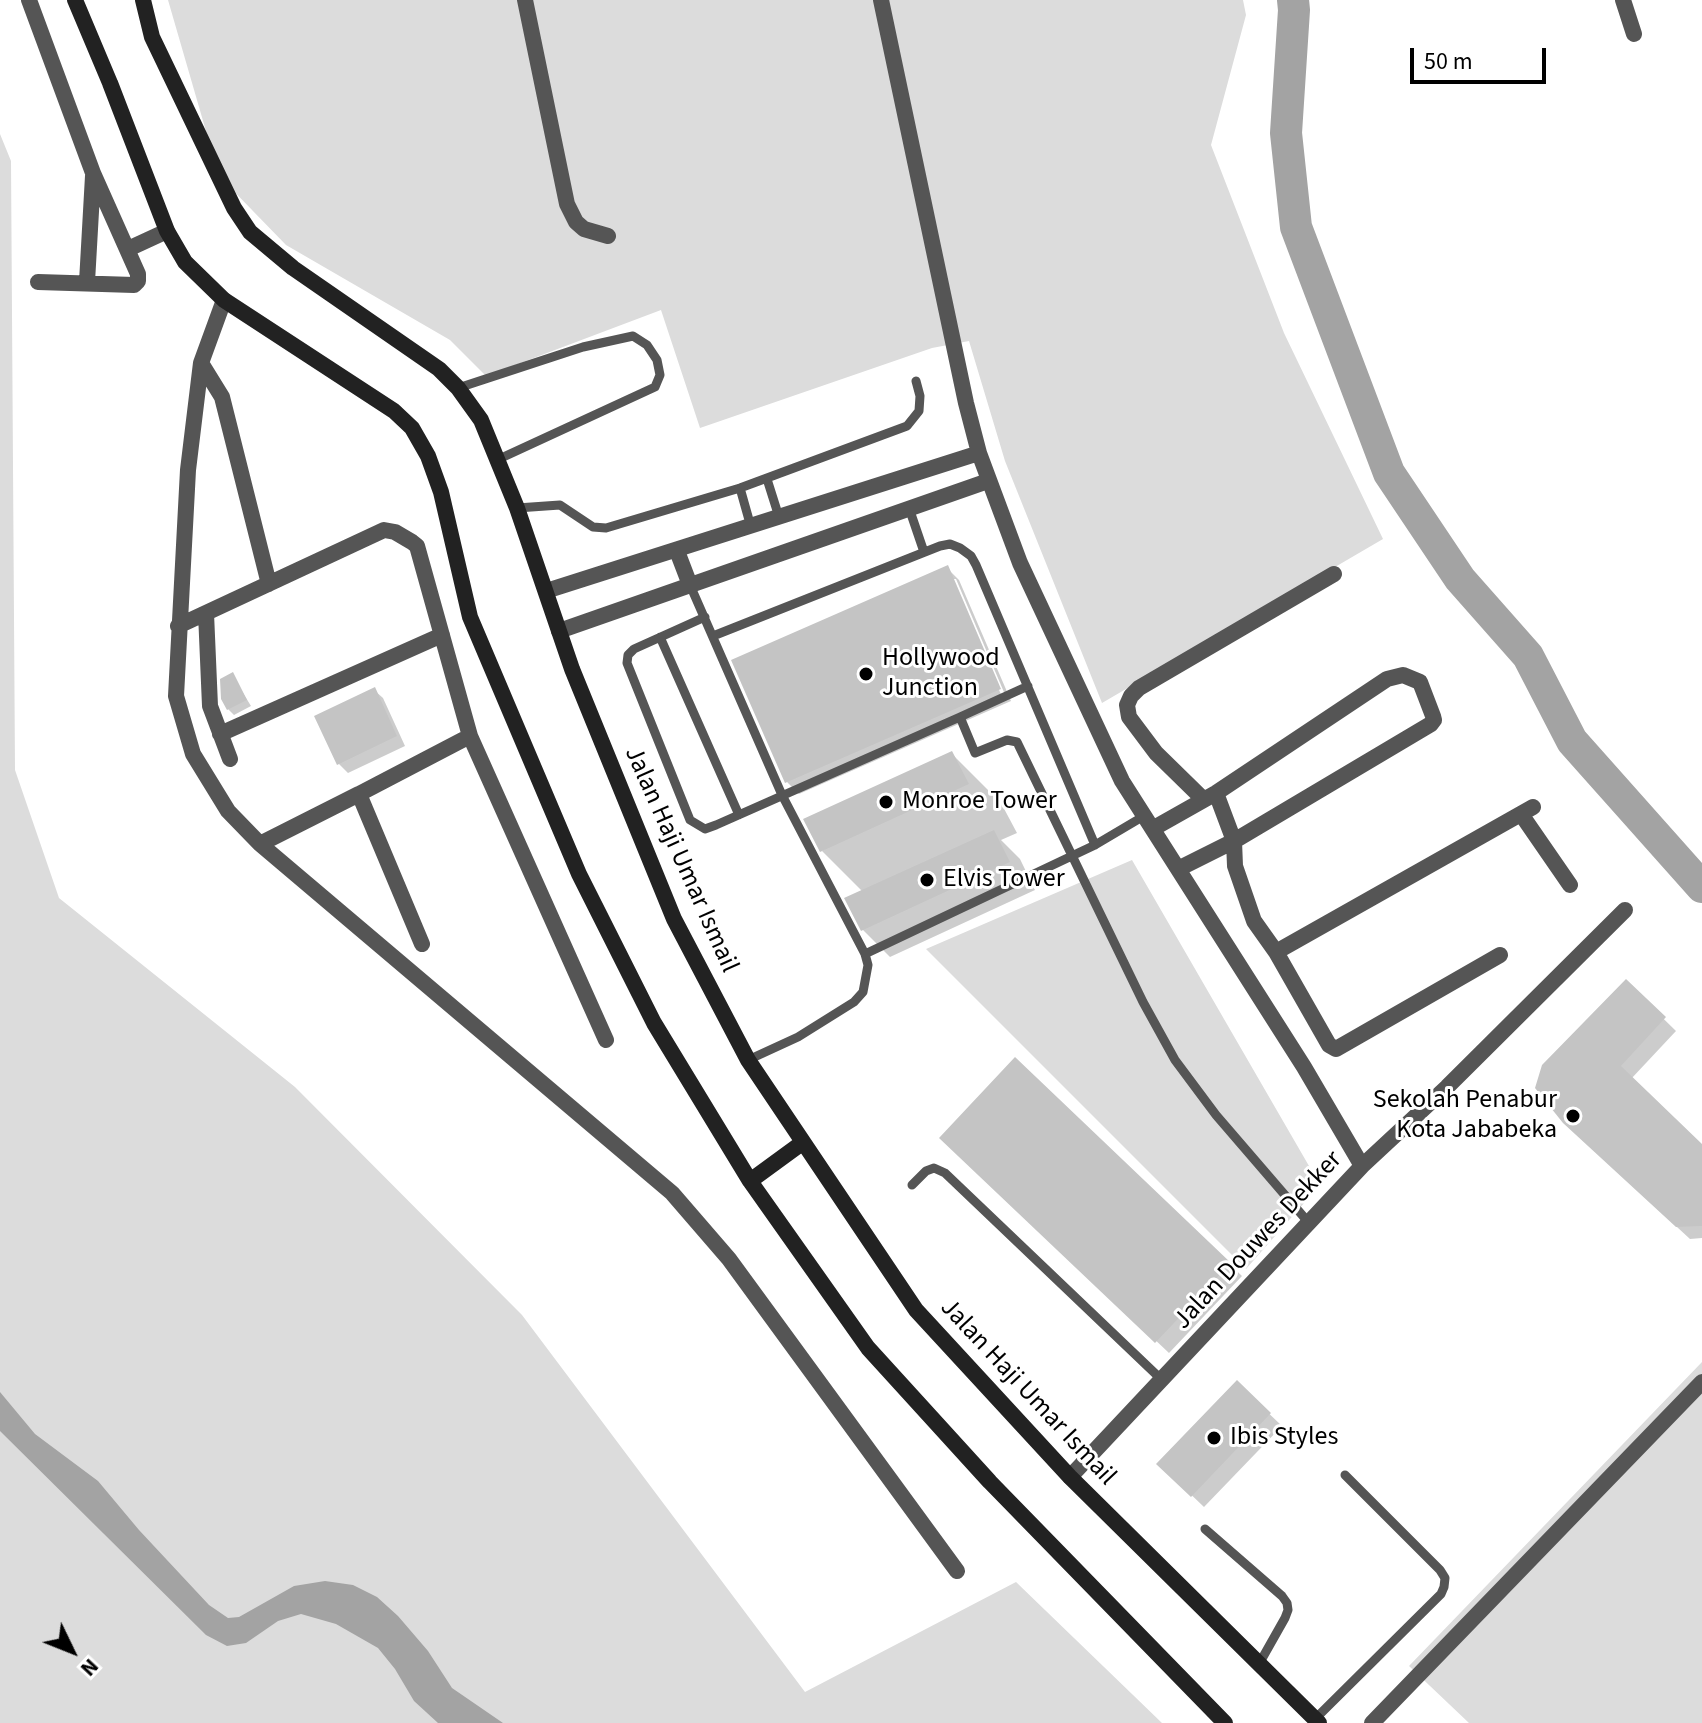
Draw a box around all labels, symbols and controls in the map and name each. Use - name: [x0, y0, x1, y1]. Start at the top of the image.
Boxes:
- scale bar: [1414, 32, 1550, 82]
- text: 50 m: [1424, 44, 1473, 79]
- place label: Hollywood Junction: [882, 643, 1000, 704]
- marker: Hollywood Junction: [857, 665, 875, 683]
- street label: Jalan Haji Umar Ismail: [616, 742, 744, 978]
- place label: Monroe Tower: [902, 786, 1057, 818]
- marker: Monroe Tower: [877, 793, 895, 811]
- place label: Elvis Tower: [943, 864, 1065, 896]
- marker: Elvis Tower: [918, 871, 936, 889]
- place label: Sekolah Penabur Kota Jababeka: [1373, 1085, 1557, 1146]
- marker: Sekolah Penabur Kota Jababeka: [1564, 1107, 1582, 1125]
- street label: Jalan Douwes Dekker: [1168, 1145, 1350, 1337]
- street label: Jalan Haji Umar Ismail: [932, 1293, 1122, 1493]
- place label: Ibis Styles: [1230, 1422, 1338, 1454]
- marker: Ibis Styles: [1205, 1429, 1223, 1447]
- north arrow: [32, 1611, 112, 1691]
- text: N: [73, 1651, 106, 1684]

